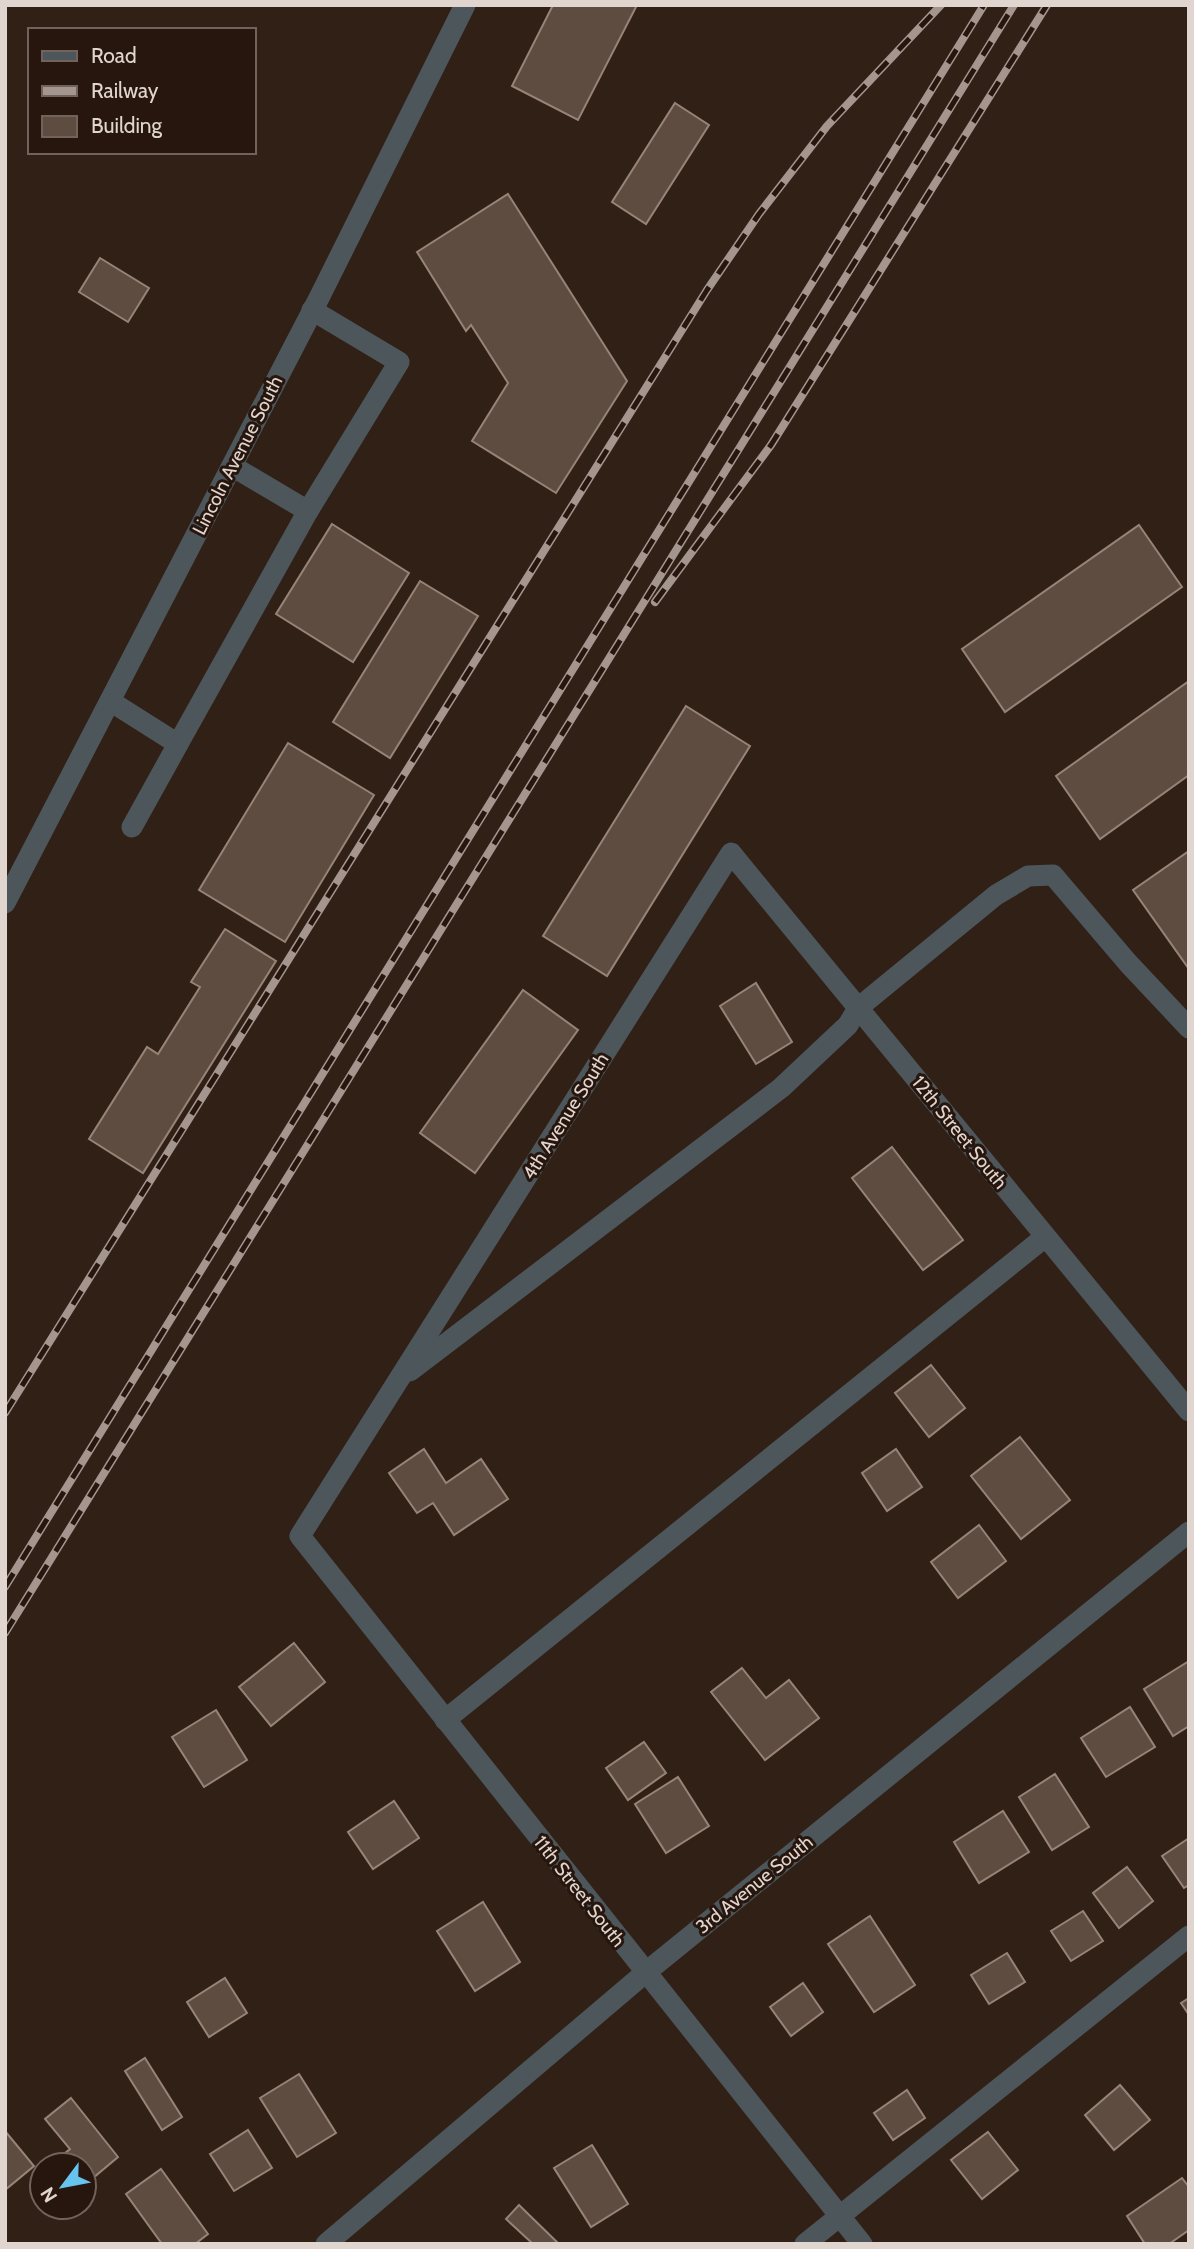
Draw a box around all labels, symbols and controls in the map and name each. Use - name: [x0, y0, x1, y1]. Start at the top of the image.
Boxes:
- legend: [28, 28, 256, 154]
- text: Road: [91, 43, 137, 68]
- text: Railway: [91, 78, 159, 103]
- text: Building: [91, 113, 163, 138]
- street label: Lincoln Avenue South: [187, 372, 287, 539]
- street label: 4th Avenue South: [517, 1049, 614, 1184]
- street label: 12th Street South: [907, 1071, 1012, 1193]
- street label: 3rd Avenue South: [691, 1830, 817, 1939]
- street label: 11th Street South: [529, 1831, 630, 1951]
- north arrow: [28, 2151, 98, 2221]
- text: N: [36, 2183, 62, 2207]

